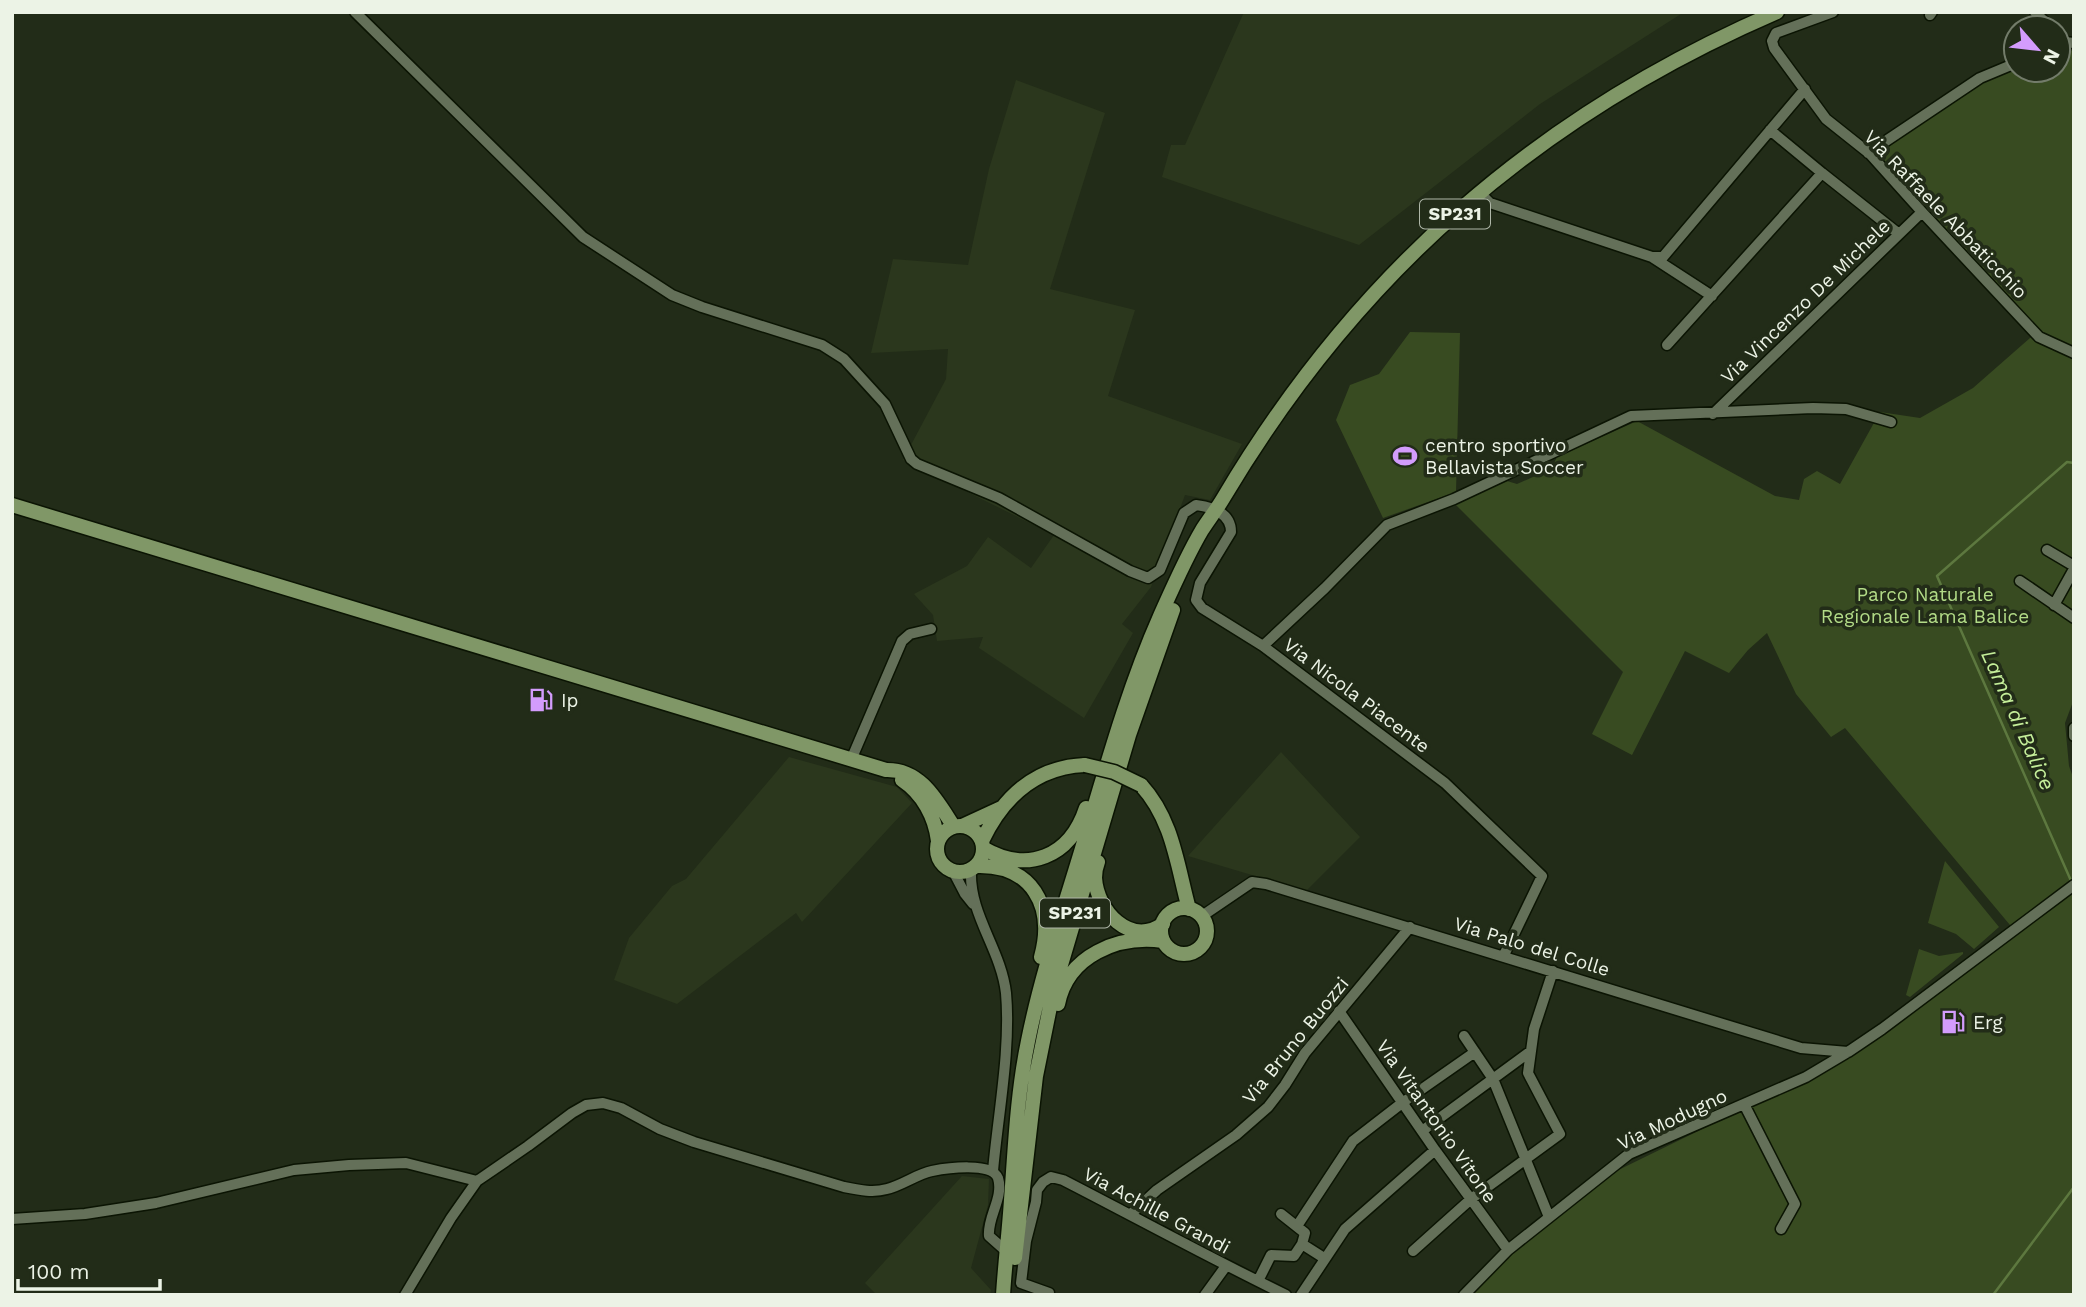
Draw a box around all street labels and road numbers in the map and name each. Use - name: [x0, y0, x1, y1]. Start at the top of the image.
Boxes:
- street label: Via Raffaele Abbaticchio: [1859, 125, 2032, 303]
- road number: SP231: [1420, 200, 1490, 229]
- street label: Via Vincenzo De Michele: [1716, 214, 1895, 388]
- street label: Via Nicola Piacente: [1279, 633, 1434, 758]
- road number: SP231: [1040, 898, 1110, 928]
- street label: Via Palo del Colle: [1451, 912, 1613, 981]
- street label: Via Bruno Buozzi: [1237, 972, 1354, 1108]
- street label: Via Vitantonio Vitone: [1372, 1035, 1502, 1207]
- street label: Via Modugno: [1614, 1084, 1731, 1155]
- street label: Via Achille Grandi: [1079, 1162, 1234, 1259]

